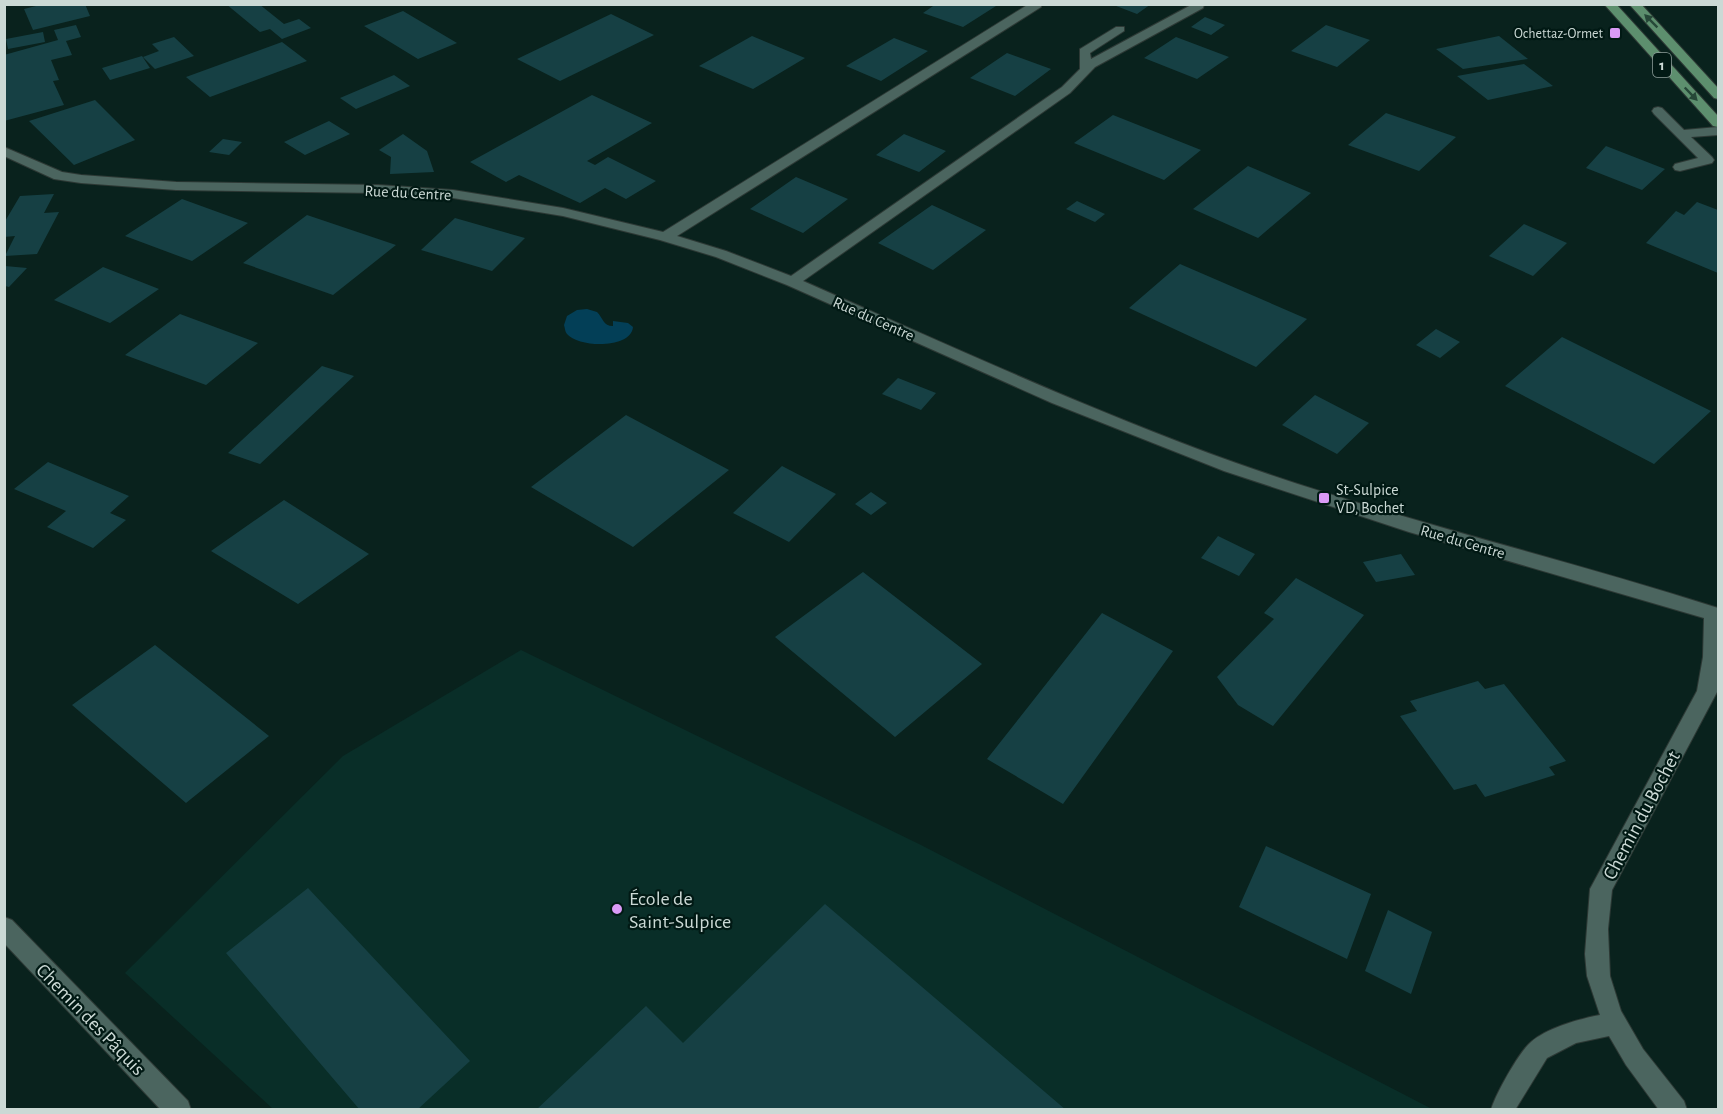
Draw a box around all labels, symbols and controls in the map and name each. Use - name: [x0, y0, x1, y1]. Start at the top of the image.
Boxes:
- one-way arrow: [1644, 14, 1658, 28]
- marker: Ochettaz-Ormet: [1608, 26, 1622, 40]
- place label: Ochettaz-Ormet: [1514, 27, 1604, 41]
- road number: 1: [1653, 53, 1671, 77]
- one-way arrow: [1683, 87, 1697, 101]
- street label: Rue du Centre: [364, 183, 452, 203]
- street label: Rue du Centre: [831, 294, 917, 344]
- place label: St-Sulpice VD, Bochet: [1336, 482, 1404, 516]
- marker: St-Sulpice VD, Bochet: [1317, 491, 1331, 505]
- street label: Rue du Centre: [1419, 522, 1507, 562]
- street label: Chemin du Bochet: [1600, 747, 1684, 883]
- place label: École de Saint-Sulpice: [629, 888, 731, 932]
- marker: École de Saint-Sulpice: [610, 902, 624, 916]
- street label: Chemin des Pâquis: [32, 960, 148, 1079]

